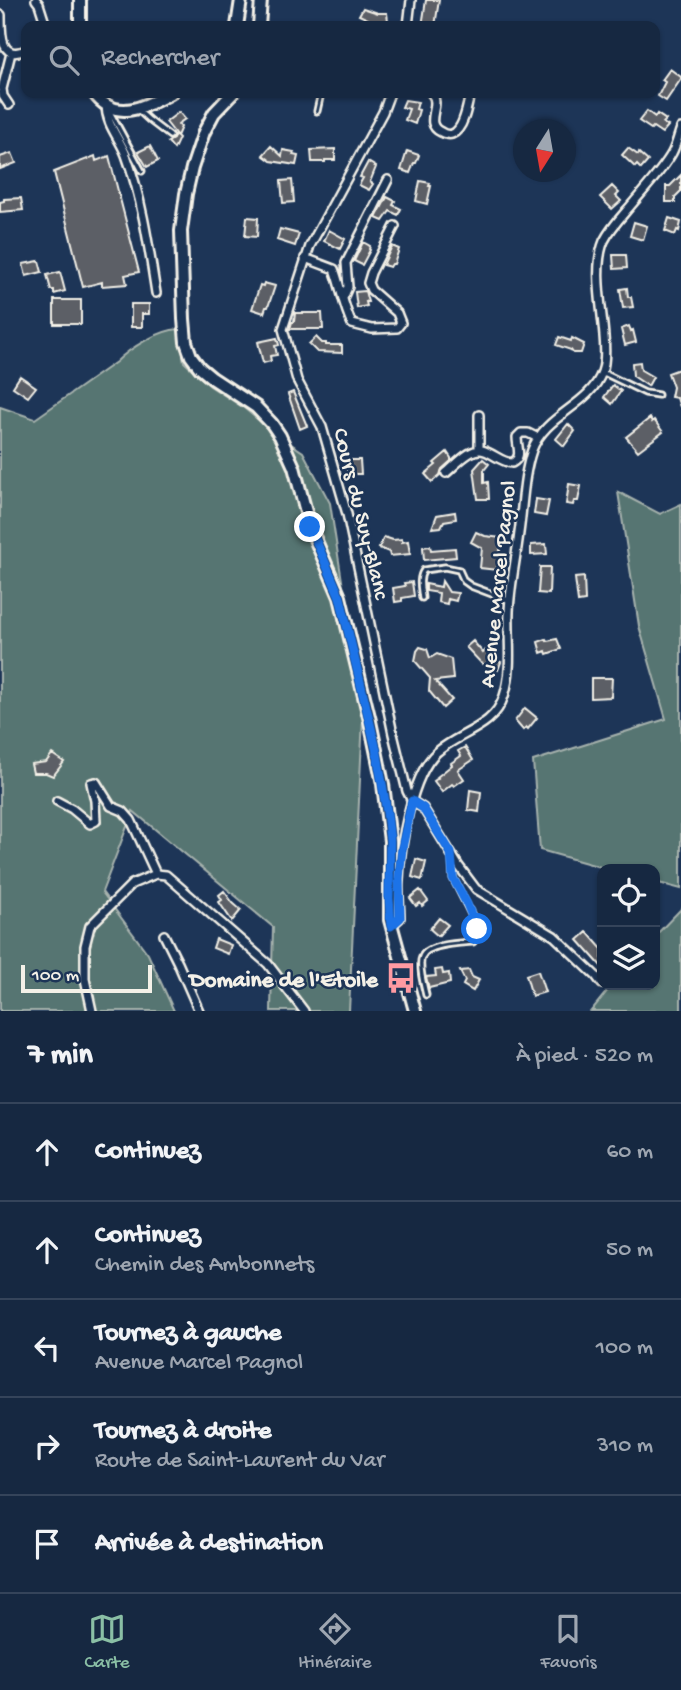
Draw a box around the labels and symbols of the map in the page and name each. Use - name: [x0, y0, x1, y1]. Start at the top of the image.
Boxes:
- north arrow: [513, 119, 576, 182]
- street label: Cours du Suy-Blanc: [325, 426, 394, 603]
- street label: Avenue Marcel Pagnol: [475, 479, 524, 689]
- route end: [294, 511, 325, 542]
- route start: [461, 913, 492, 944]
- bus stop icon: Domaine de l'Etoile: [384, 961, 418, 995]
- scale bar: [21, 962, 152, 994]
- place label: Domaine de l'Etoile: [187, 968, 379, 995]

